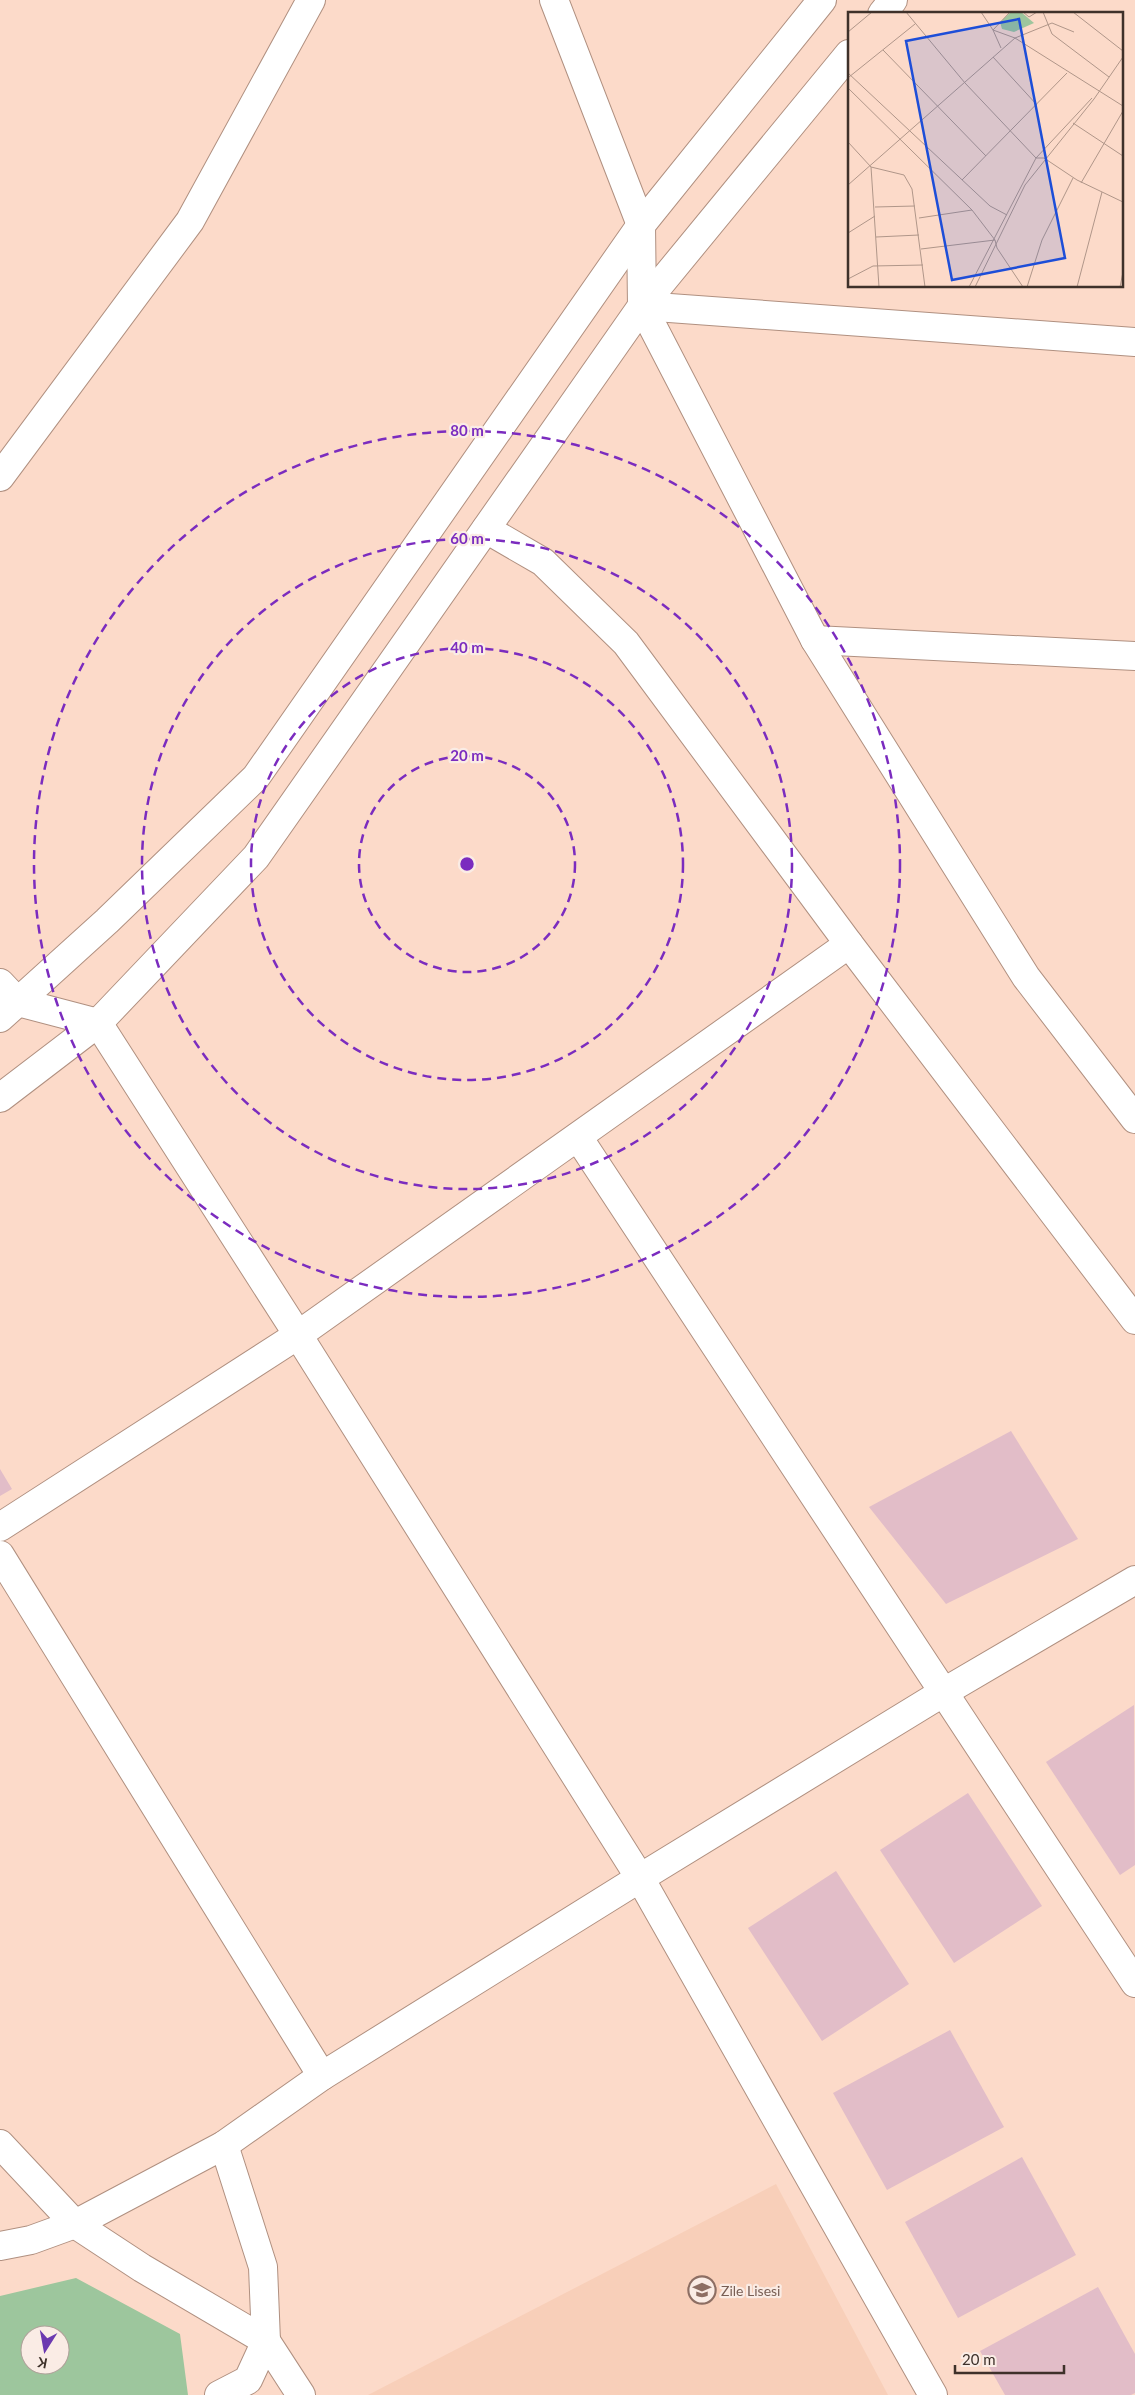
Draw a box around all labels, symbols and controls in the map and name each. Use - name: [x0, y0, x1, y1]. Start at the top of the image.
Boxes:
- inset map: [848, 12, 1122, 288]
- text: 80 m: [450, 421, 484, 439]
- text: 60 m: [450, 529, 484, 547]
- text: 40 m: [450, 638, 484, 656]
- text: 20 m: [450, 746, 484, 764]
- centre of rings: [458, 855, 476, 873]
- school or university icon: Zile Lisesi: [687, 2275, 717, 2305]
- place label: Zile Lisesi: [721, 2282, 780, 2299]
- north arrow: [20, 2325, 70, 2375]
- scale bar: [955, 2342, 1064, 2374]
- text: 20 m: [962, 2350, 996, 2368]
- text: K: [36, 2354, 49, 2373]

